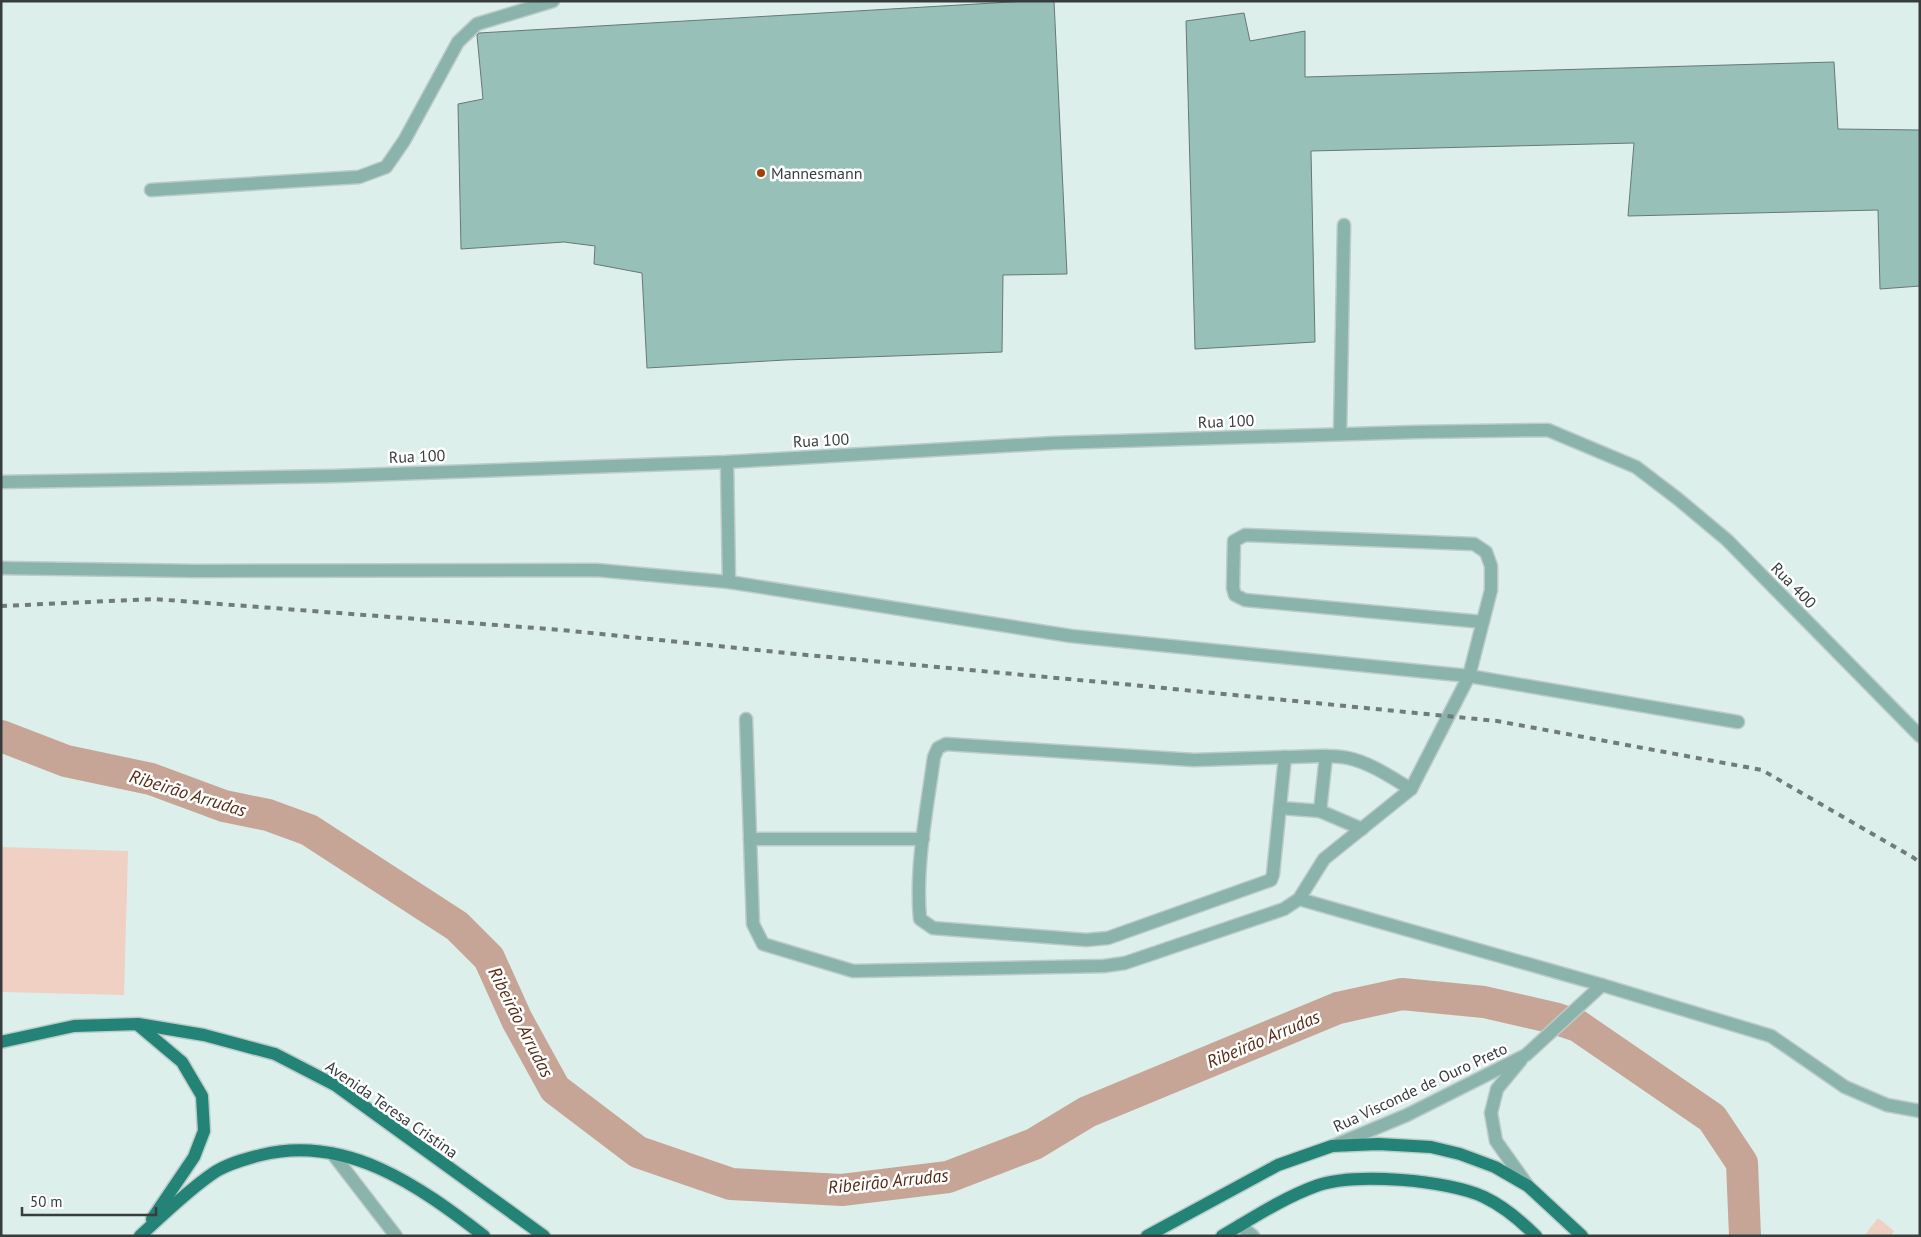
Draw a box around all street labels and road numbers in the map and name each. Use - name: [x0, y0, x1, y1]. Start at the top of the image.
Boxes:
- street label: Rua 100: [1197, 410, 1255, 432]
- street label: Rua 100: [792, 429, 850, 451]
- street label: Rua 100: [388, 445, 446, 467]
- street label: Rua 400: [1767, 558, 1821, 612]
- street label: Rua Visconde de Ouro Preto: [1330, 1038, 1510, 1136]
- street label: Avenida Teresa Cristina: [322, 1056, 462, 1162]

